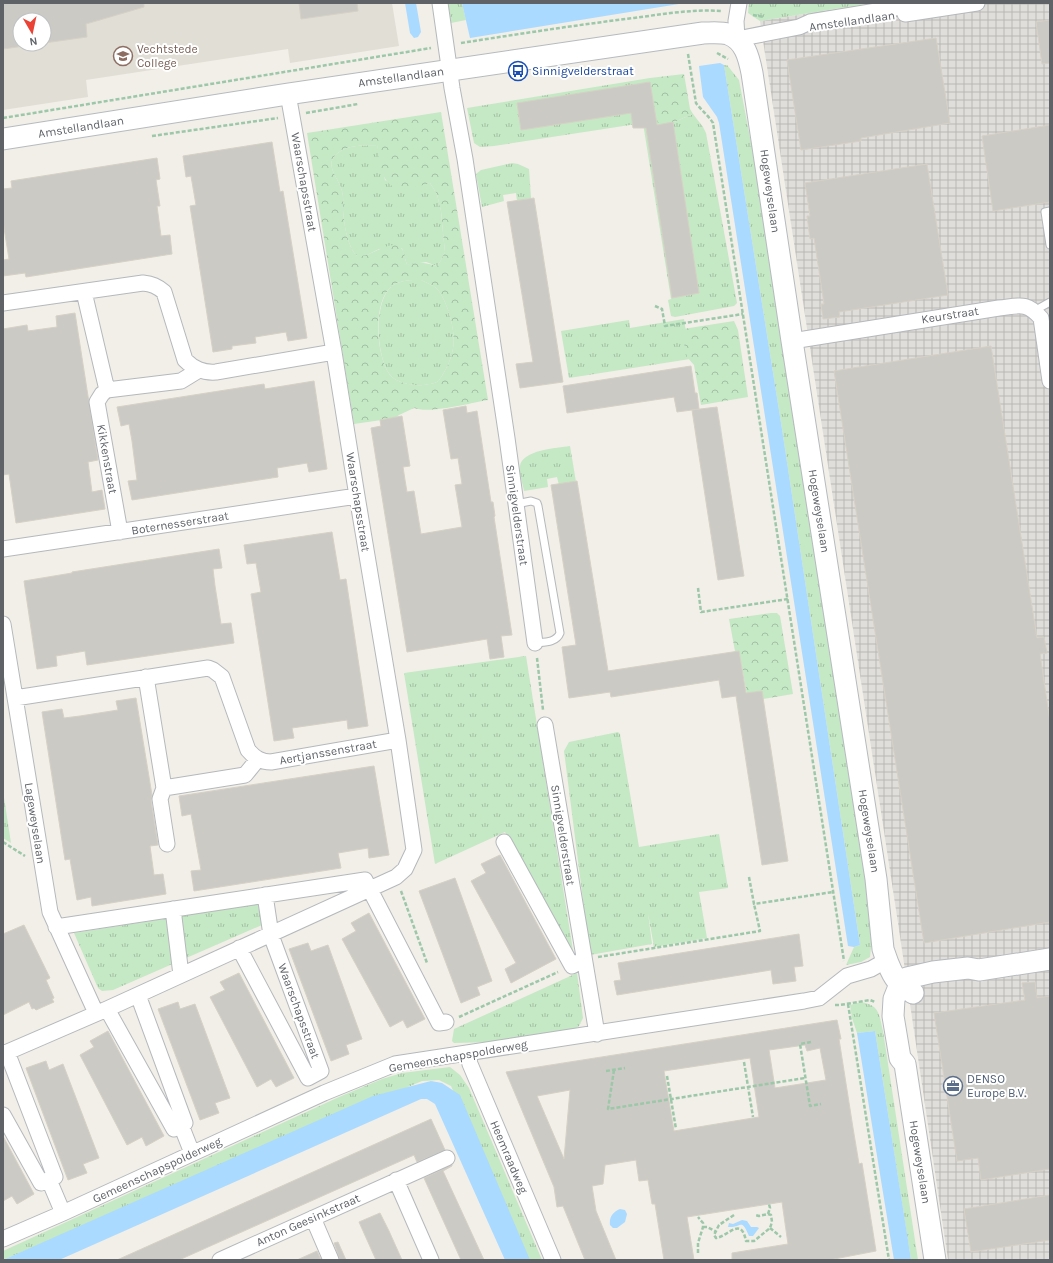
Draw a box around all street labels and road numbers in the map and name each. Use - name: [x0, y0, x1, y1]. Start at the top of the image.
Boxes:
- street label: Amstellandlaan: [808, 8, 896, 34]
- street label: Amstellandlaan: [357, 64, 445, 90]
- street label: Amstellandlaan: [37, 113, 125, 141]
- street label: Waarschapsstraat: [288, 131, 320, 233]
- street label: Hogeweyselaan: [757, 148, 783, 234]
- street label: Keurstraat: [920, 303, 980, 326]
- street label: Kikkenstraat: [94, 423, 120, 495]
- street label: Waarschapsstraat: [343, 451, 373, 553]
- street label: Sinnigvelderstraat: [503, 464, 531, 567]
- street label: Hogeweyselaan: [805, 468, 833, 554]
- street label: Boternesserstraat: [130, 508, 230, 538]
- street label: Aertjanssenstraat: [278, 736, 378, 767]
- street label: Lageweyselaan: [22, 781, 48, 865]
- street label: Sinnigvelderstraat: [548, 784, 578, 887]
- street label: Hogeweyselaan: [855, 788, 883, 874]
- street label: Waarschapsstraat: [275, 961, 323, 1061]
- street label: Gemeenschapspolderweg: [388, 1037, 529, 1075]
- street label: Heemraadweg: [487, 1118, 531, 1196]
- street label: Hogeweyselaan: [906, 1119, 934, 1205]
- street label: Gemeenschapspolderweg: [90, 1134, 224, 1206]
- street label: Anton Geesinkstraat: [254, 1191, 363, 1249]

